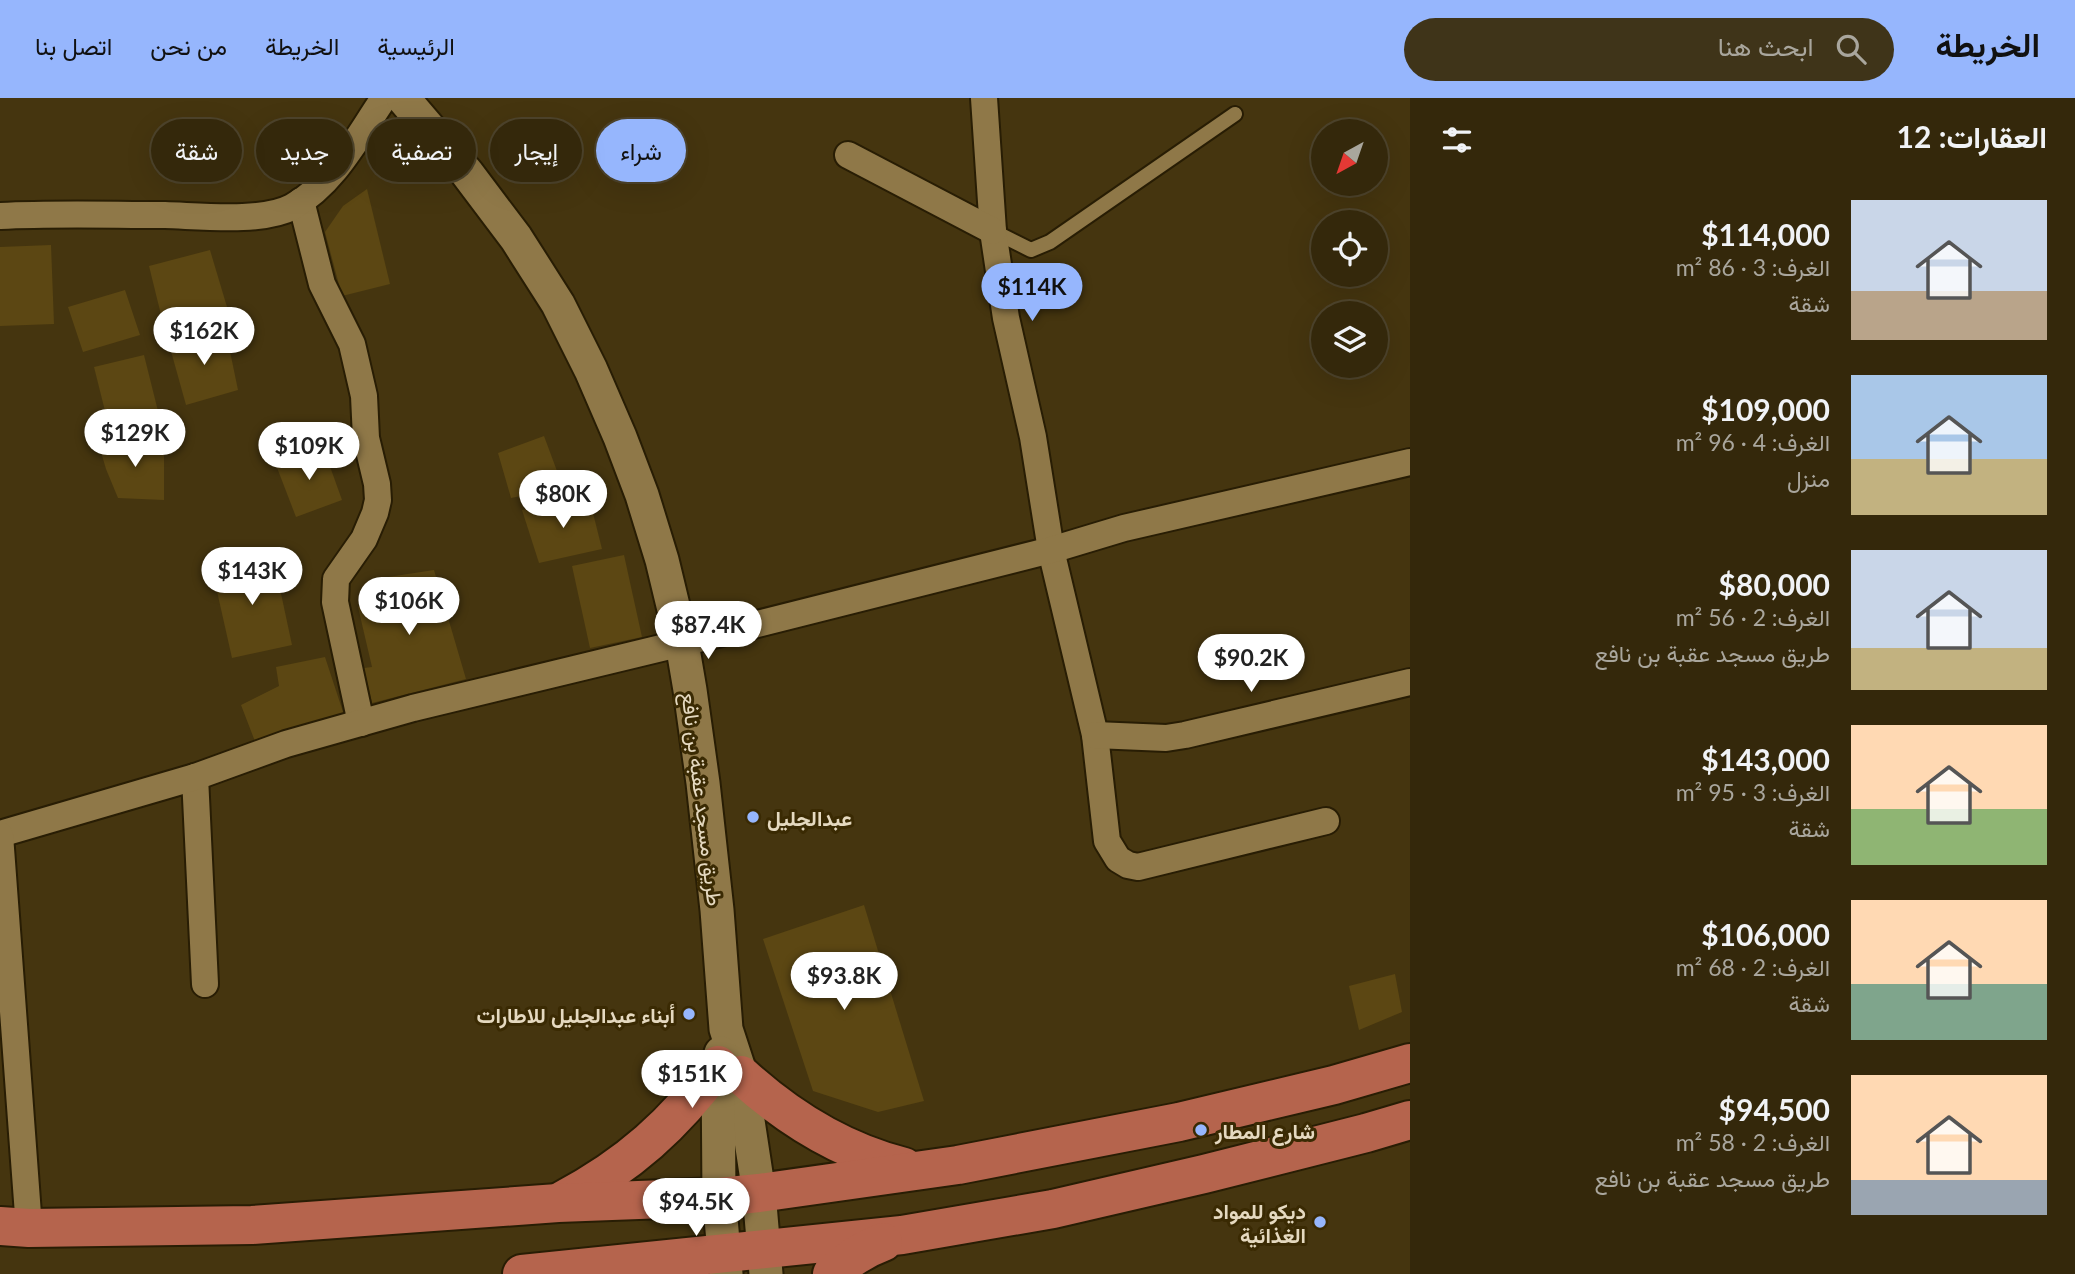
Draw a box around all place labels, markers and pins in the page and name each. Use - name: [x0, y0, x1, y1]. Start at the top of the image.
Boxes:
- pin: $114K: [983, 264, 1081, 323]
- pin: $162K: [155, 308, 253, 367]
- pin: $129K: [86, 410, 184, 469]
- pin: $109K: [260, 422, 358, 482]
- pin: $80K: [522, 470, 604, 530]
- pin: $143K: [203, 547, 301, 607]
- pin: $106K: [360, 578, 458, 637]
- pin: $87.4K: [651, 602, 765, 661]
- pin: $90.2K: [1194, 634, 1308, 694]
- place label: عبدالجليل: [767, 805, 852, 831]
- marker: عبدالجليل: [745, 809, 761, 825]
- pin: $93.8K: [787, 953, 901, 1012]
- place label: أبناء عبدالجليل للاطارات: [477, 1002, 675, 1029]
- marker: أبناء عبدالجليل للاطارات: [681, 1006, 697, 1022]
- pin: $151K: [643, 1051, 741, 1110]
- place label: شارع المطار: [1214, 1118, 1315, 1146]
- marker: شارع المطار: [1193, 1122, 1209, 1138]
- pin: $94.5K: [639, 1178, 753, 1238]
- place label: ديكو للمواد الغذائية: [1213, 1198, 1306, 1248]
- marker: ديكو للمواد الغذائية: [1312, 1214, 1328, 1230]

